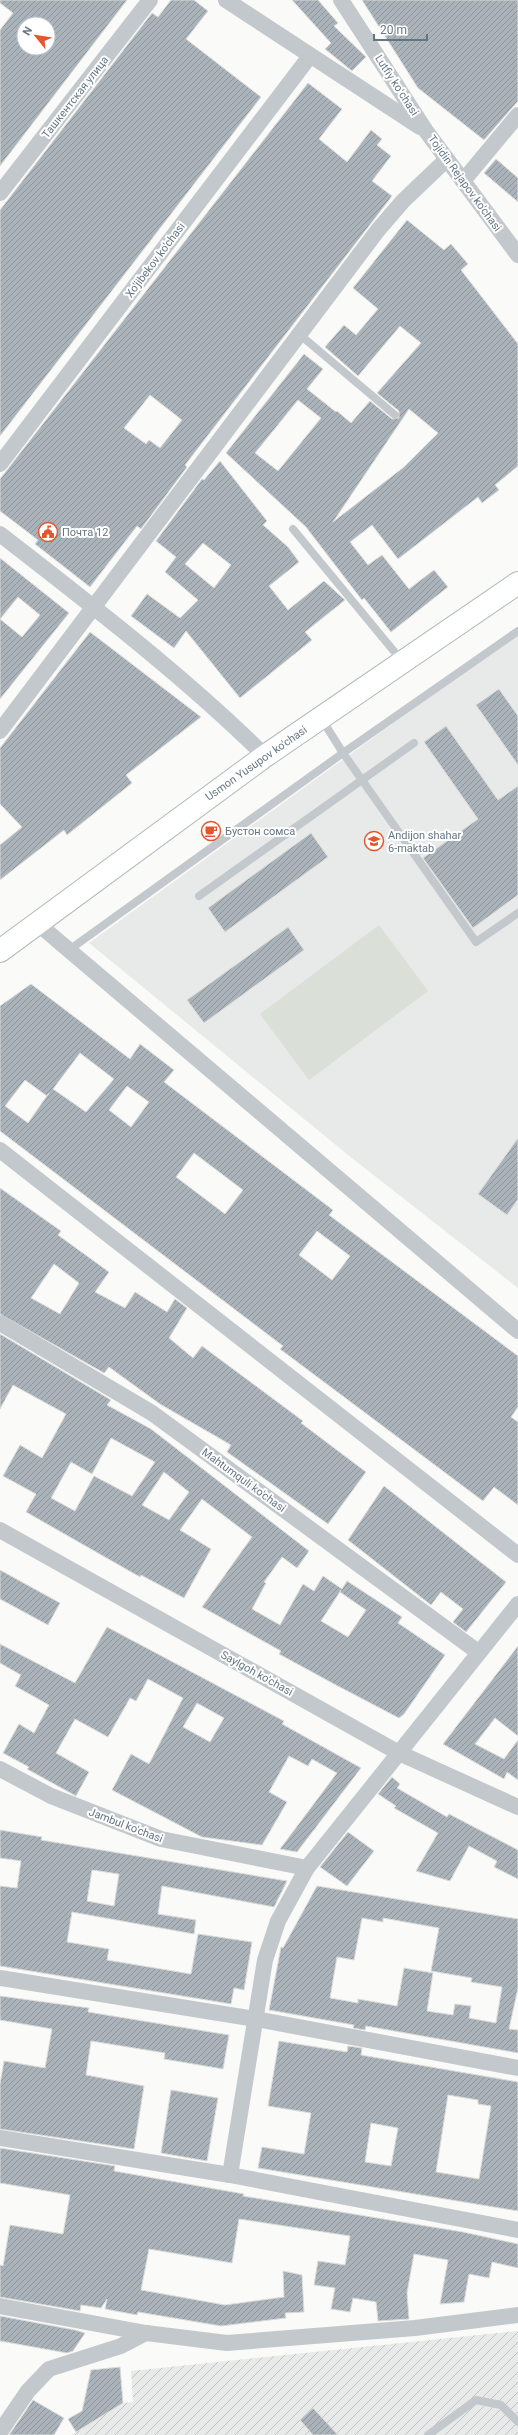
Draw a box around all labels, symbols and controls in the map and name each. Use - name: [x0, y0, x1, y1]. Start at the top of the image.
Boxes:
- north arrow: [16, 16, 56, 56]
- scale bar: [374, 16, 427, 42]
- text: 20 m: [380, 23, 407, 37]
- text: N: [20, 24, 35, 38]
- street label: Lutfiy koʻchasi: [372, 52, 421, 118]
- street label: Ташкентская улица: [39, 54, 111, 141]
- street label: Tojidin Rejapov ko'chasi: [425, 133, 504, 234]
- street label: Xo'jibekov ko'chasi: [123, 220, 188, 300]
- public building icon: Почта 12: [37, 521, 59, 543]
- place label: Почта 12: [62, 526, 108, 539]
- street label: Usmon Yusupov ko'chasi: [203, 723, 310, 803]
- cafe icon: Бустон сомса: [200, 820, 222, 842]
- place label: Бустон сомса: [225, 825, 295, 838]
- place label: Andijon shahar 6-maktab: [388, 829, 462, 855]
- school or university icon: Andijon shahar 6-maktab: [363, 830, 385, 852]
- street label: Mahtumquli ko'chasi: [199, 1446, 288, 1515]
- street label: Saylgoh ko'chasi: [218, 1648, 295, 1699]
- street label: Jambul ko'chasi: [87, 1805, 165, 1846]

